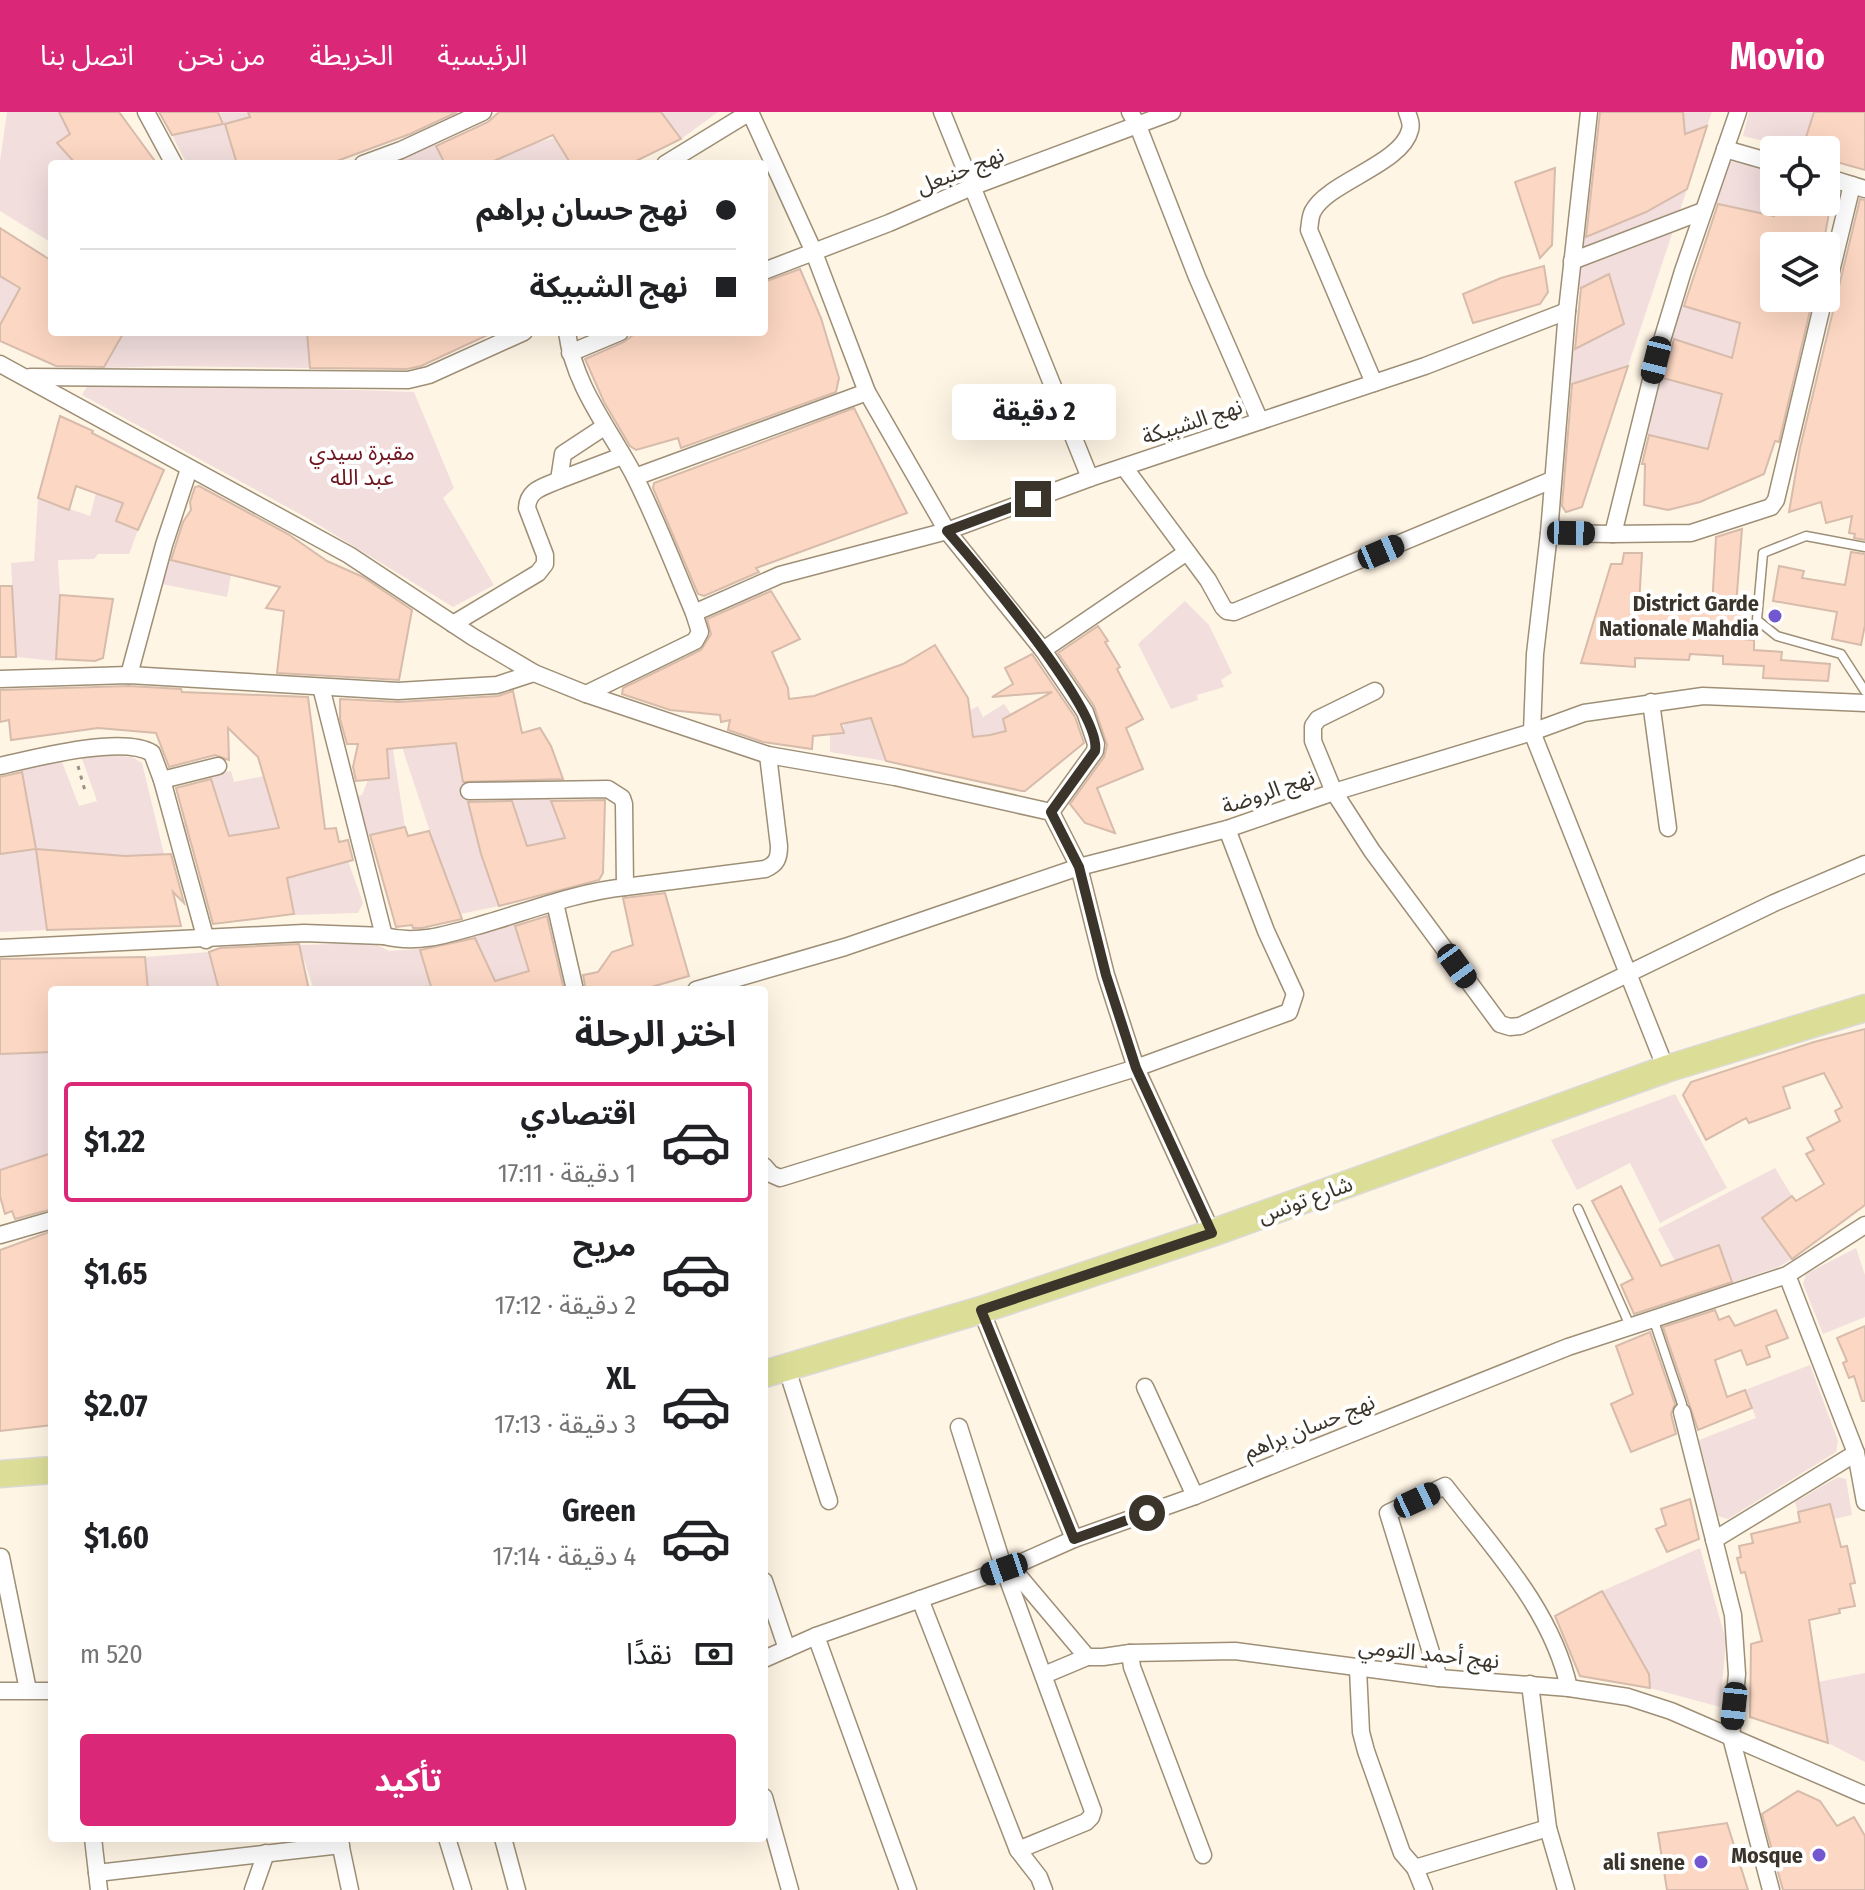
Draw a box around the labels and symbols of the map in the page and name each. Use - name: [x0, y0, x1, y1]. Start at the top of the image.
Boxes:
- street label: نهج حنبعل: [912, 141, 1009, 203]
- car: [1639, 334, 1673, 386]
- callout: 2 دقيقة: [951, 383, 1115, 439]
- street label: نهج الشبيكة: [1139, 393, 1247, 453]
- park label: مقبرة سيدي عبد الله: [309, 439, 415, 491]
- route end: [1015, 481, 1051, 517]
- car: [1547, 521, 1595, 545]
- car: [1354, 532, 1408, 572]
- place label: District Garde Nationale Mahdia: [1599, 590, 1759, 642]
- marker: District Garde Nationale Mahdia: [1766, 607, 1784, 625]
- street label: نهج الروضة: [1218, 763, 1319, 823]
- car: [1433, 940, 1481, 992]
- street label: شارع تونس: [1254, 1170, 1357, 1232]
- street label: نهج حسان براهم: [1240, 1388, 1380, 1468]
- car: [1390, 1479, 1444, 1521]
- route start: [1129, 1495, 1165, 1531]
- car: [977, 1550, 1031, 1588]
- street label: نهج أحمد التومي: [1357, 1633, 1501, 1677]
- car: [1720, 1681, 1748, 1731]
- place label: Mosque: [1731, 1842, 1803, 1869]
- marker: Mosque: [1810, 1846, 1828, 1864]
- place label: ali snene: [1603, 1849, 1685, 1876]
- marker: ali snene: [1692, 1853, 1710, 1871]

